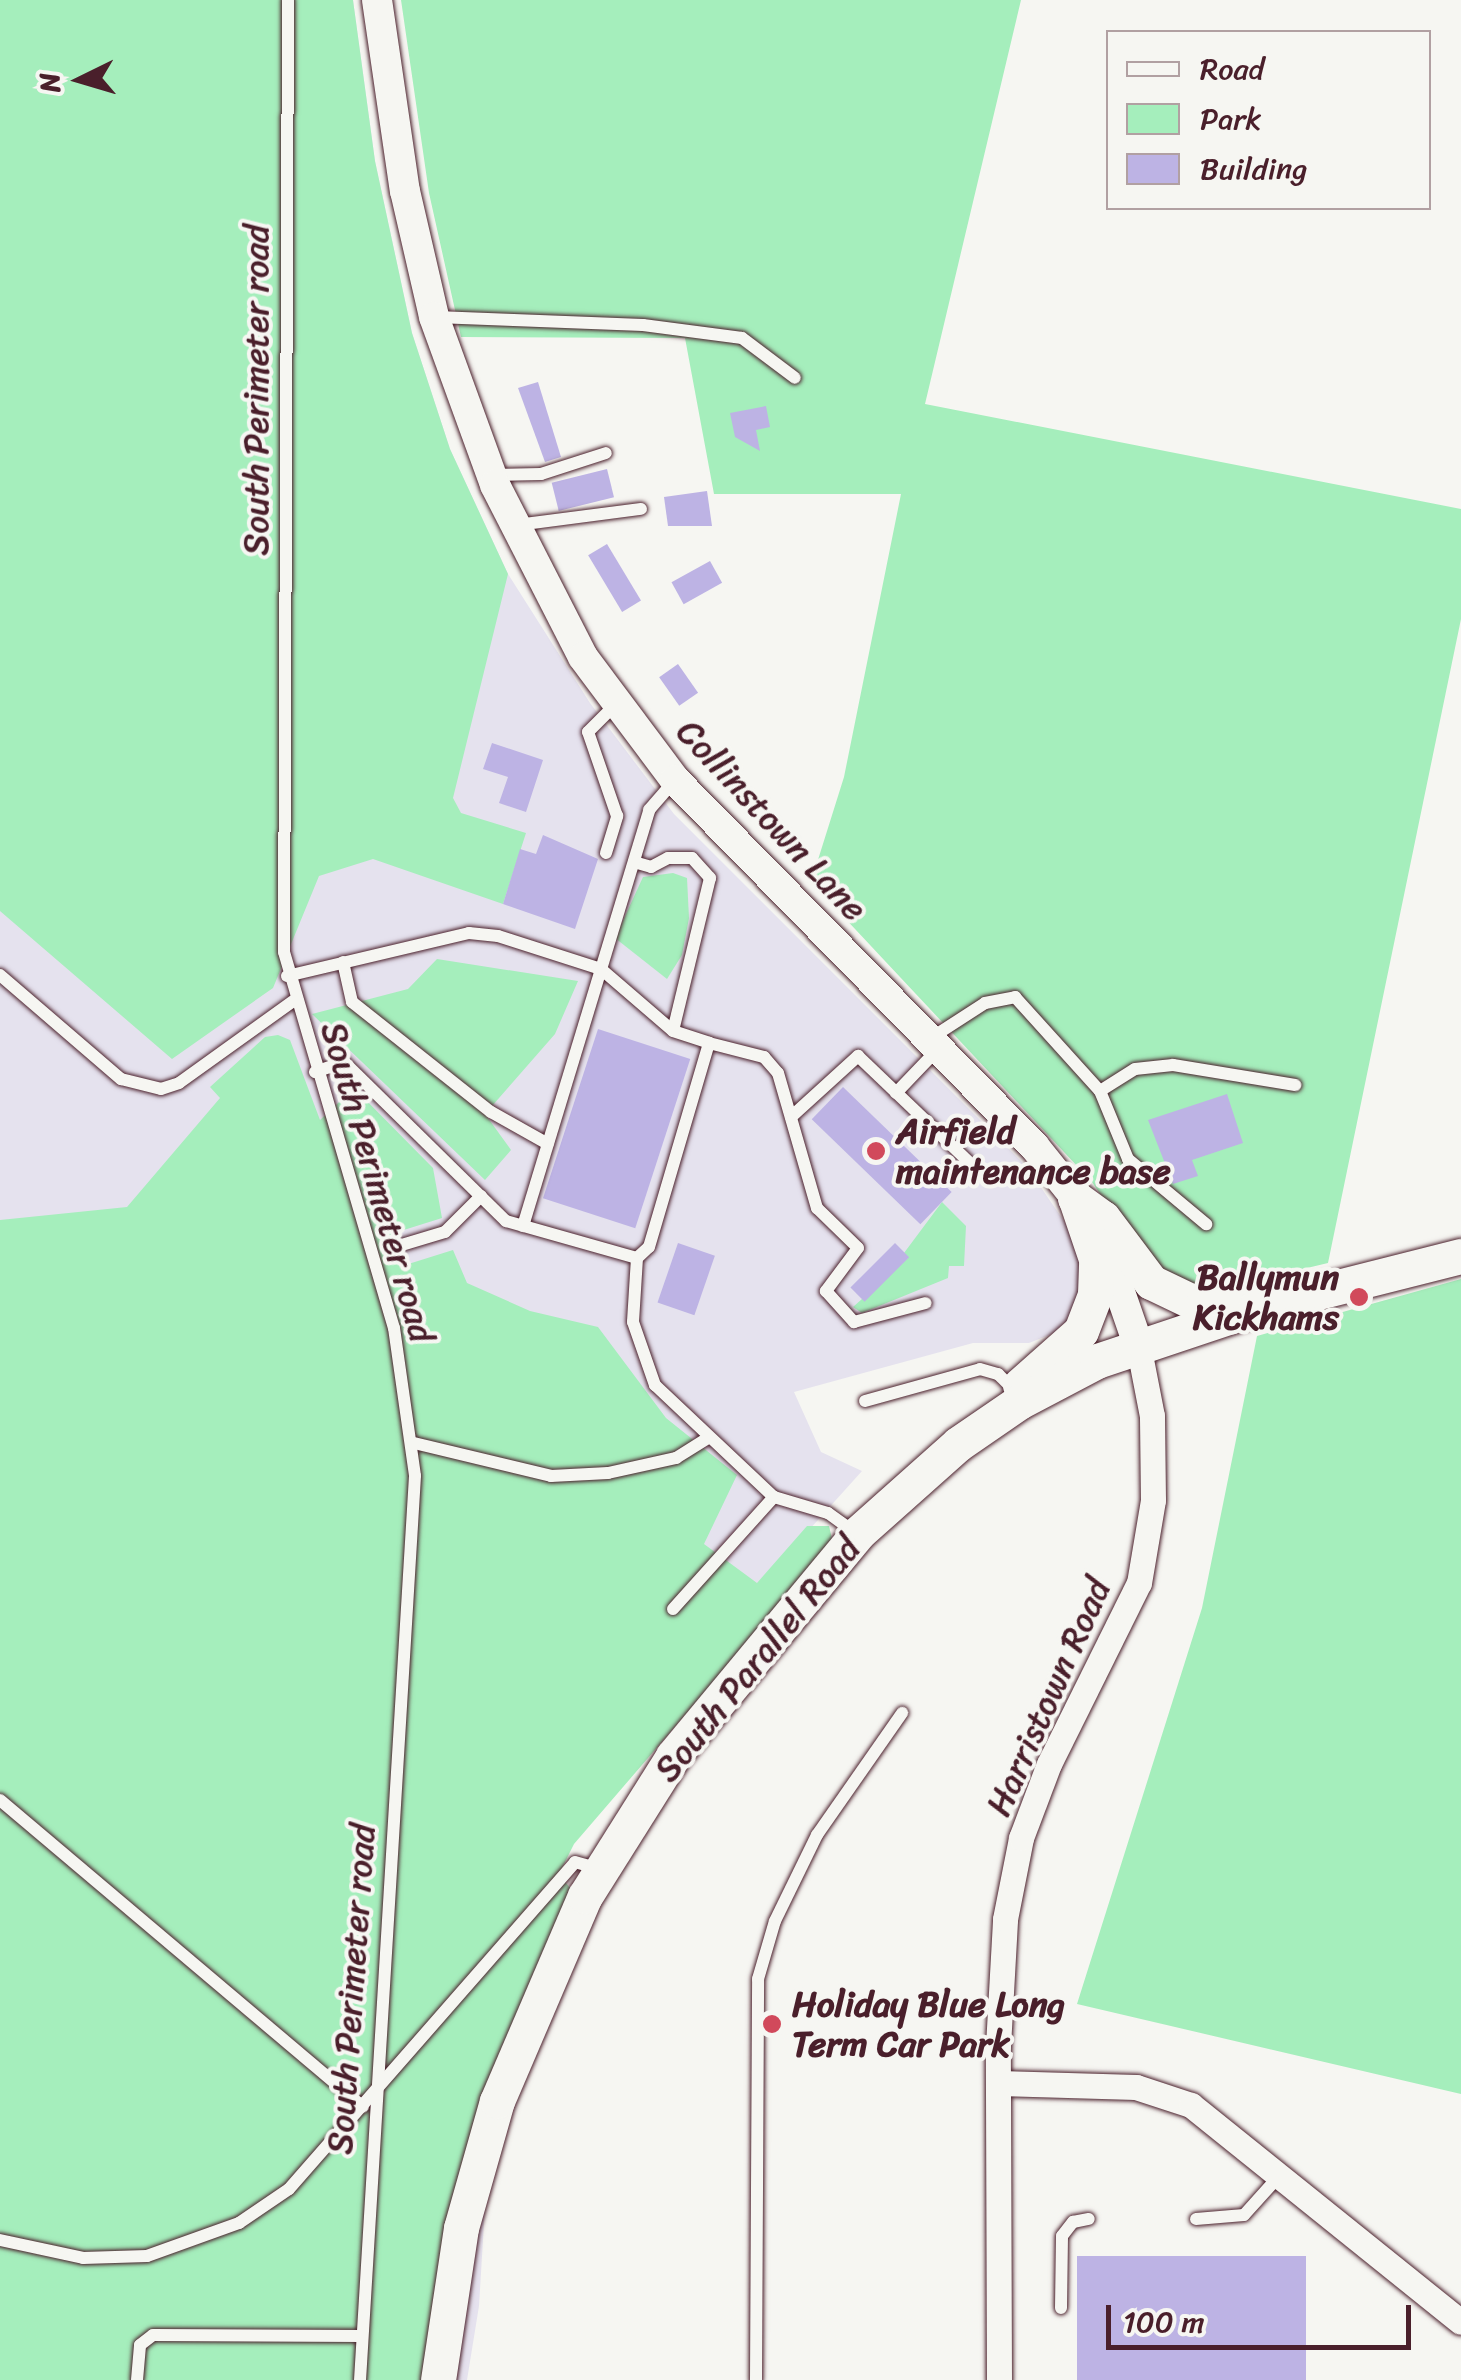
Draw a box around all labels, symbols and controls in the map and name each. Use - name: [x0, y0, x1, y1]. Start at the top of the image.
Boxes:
- north arrow: [30, 30, 130, 130]
- legend: [1106, 30, 1431, 210]
- text: Road: [1200, 42, 1264, 96]
- text: N: [24, 71, 75, 94]
- text: Park: [1200, 92, 1262, 146]
- text: Building: [1200, 142, 1307, 196]
- street label: South Perimeter road: [235, 224, 277, 556]
- street label: Collinstown Lane: [668, 711, 876, 929]
- street label: South Perimeter road: [312, 1017, 444, 1347]
- place label: Airfield maintenance base: [896, 1110, 1171, 1192]
- marker: Airfield maintenance base: [865, 1140, 887, 1162]
- place label: Ballymun Kickhams: [1193, 1256, 1339, 1338]
- marker: Ballymun Kickhams: [1348, 1286, 1370, 1308]
- street label: South Parallel Road: [645, 1528, 869, 1790]
- street label: Harristown Road: [977, 1572, 1119, 1822]
- street label: South Perimeter road: [318, 1822, 384, 2156]
- place label: Holiday Blue Long Term Car Park: [792, 1983, 1066, 2065]
- marker: Holiday Blue Long Term Car Park: [761, 2013, 783, 2035]
- scale bar: [1111, 2285, 1416, 2347]
- text: 100 m: [1123, 2295, 1205, 2349]

